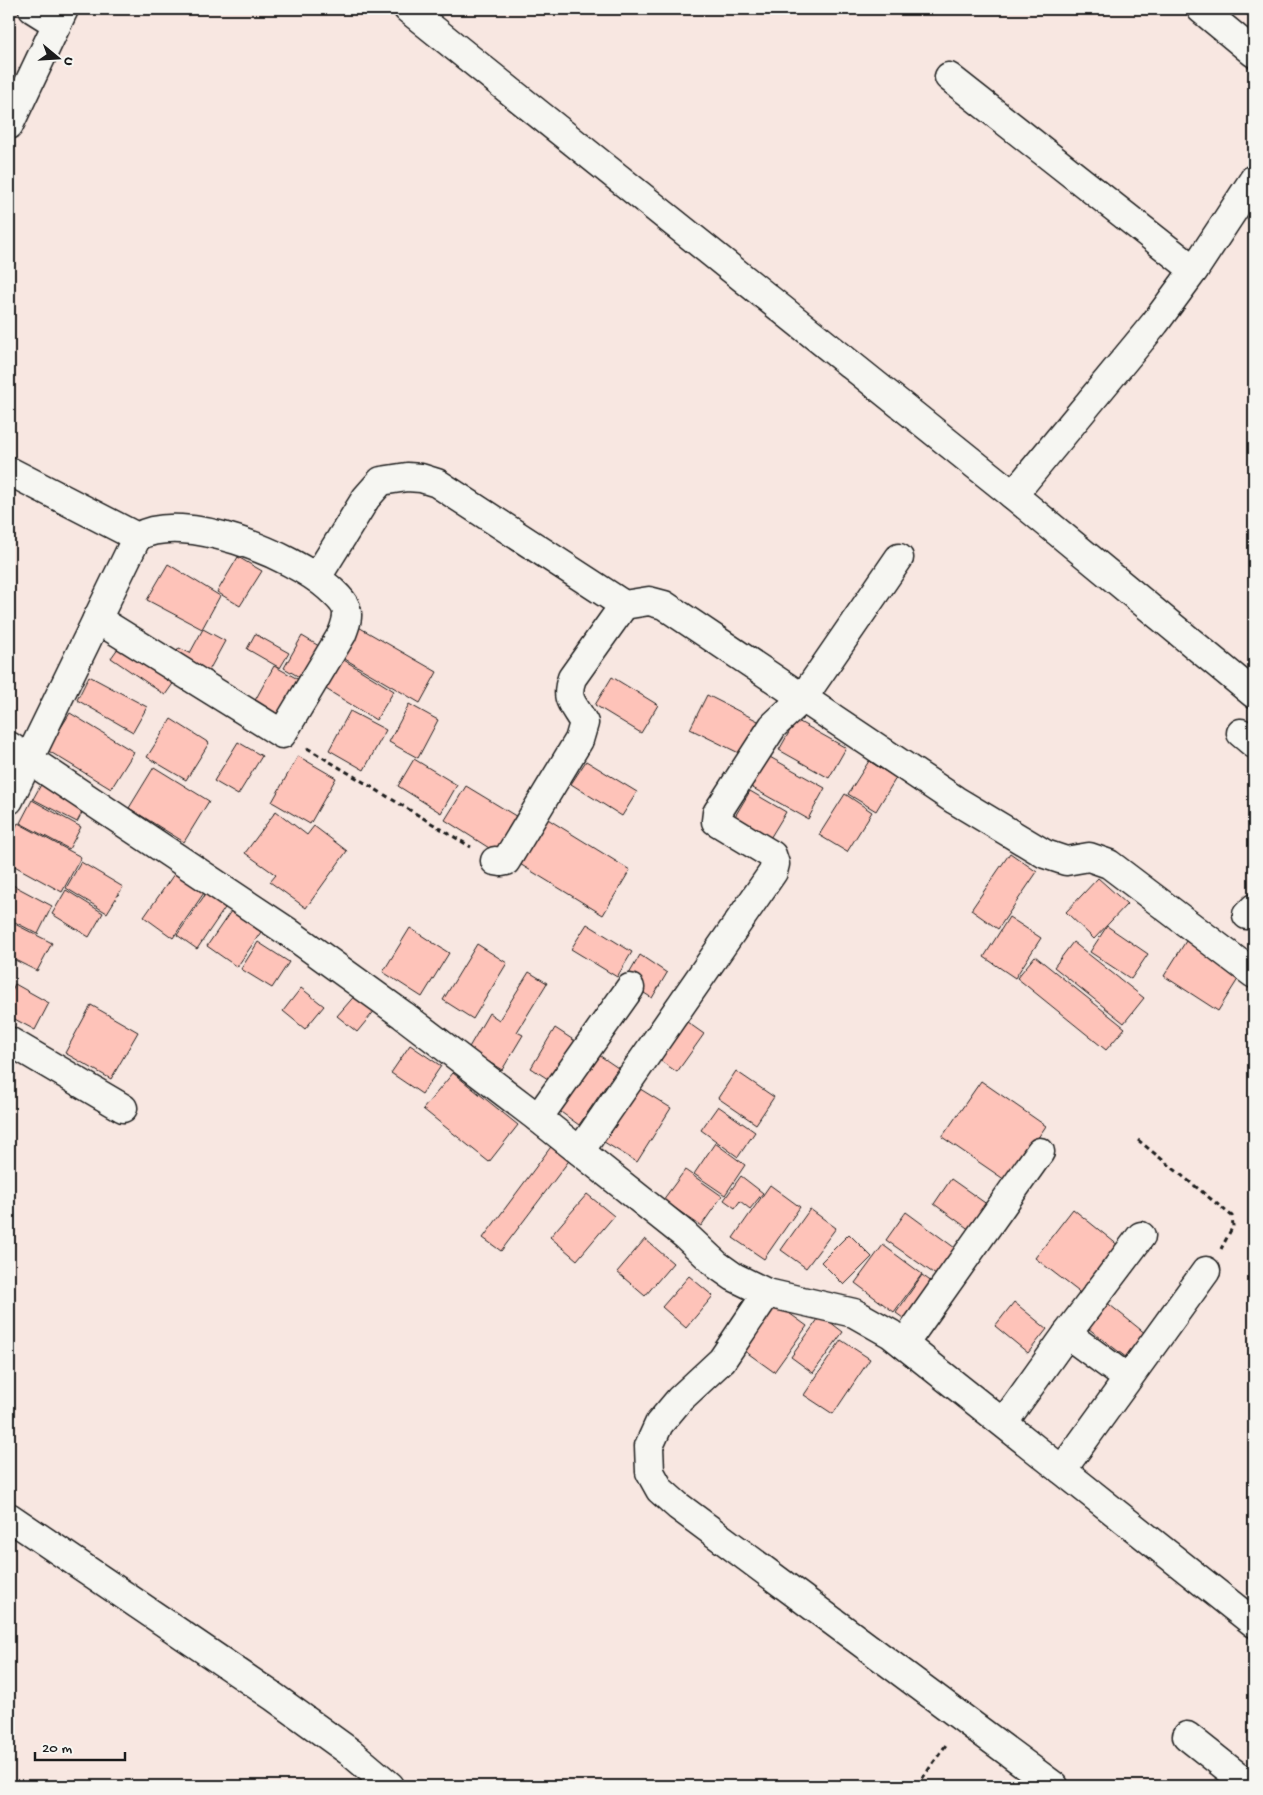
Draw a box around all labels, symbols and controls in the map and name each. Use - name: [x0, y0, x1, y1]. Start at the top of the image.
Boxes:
- north arrow: [32, 32, 82, 82]
- text: U: [59, 55, 77, 68]
- scale bar: [35, 1730, 125, 1762]
- text: 20 m: [42, 1740, 72, 1758]

